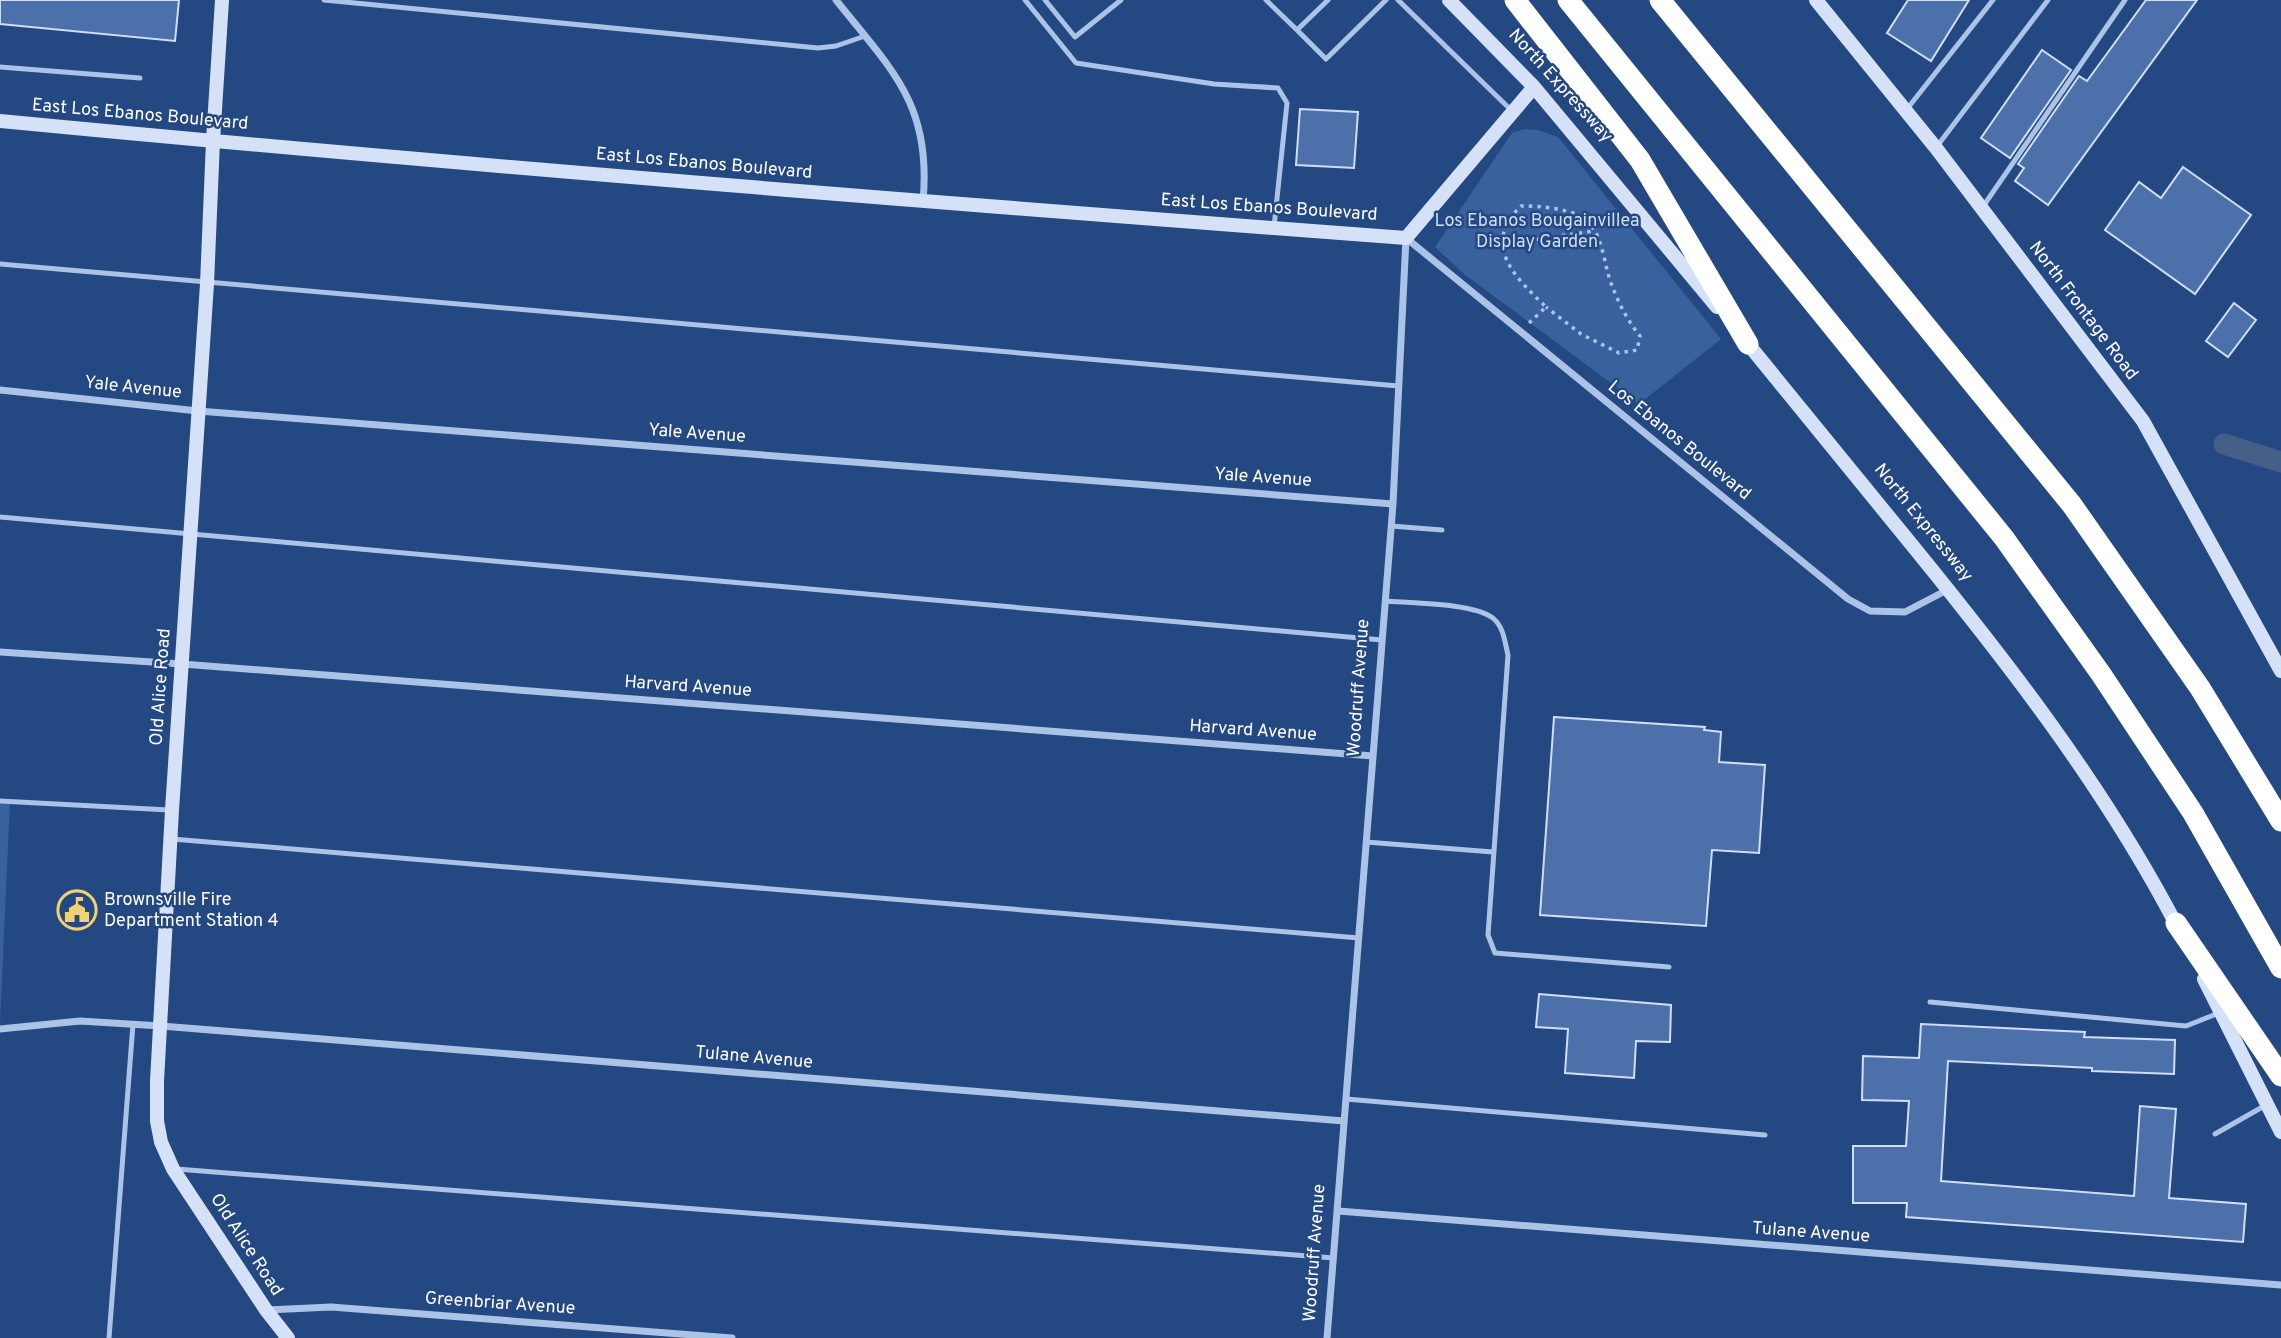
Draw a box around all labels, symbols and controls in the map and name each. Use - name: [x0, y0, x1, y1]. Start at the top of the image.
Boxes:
- street label: North Expressway: [1503, 24, 1617, 148]
- street label: East Los Ebanos Boulevard: [31, 94, 249, 136]
- street label: East Los Ebanos Boulevard: [595, 143, 813, 185]
- street label: East Los Ebanos Boulevard: [1160, 189, 1378, 227]
- park label: Los Ebanos Bougainvillea Display Garden: [1434, 210, 1640, 254]
- street label: North Frontage Road: [2023, 237, 2143, 385]
- street label: Yale Avenue: [83, 371, 183, 405]
- street label: Los Ebanos Boulevard: [1603, 376, 1755, 506]
- street label: Yale Avenue: [647, 419, 747, 449]
- street label: North Expressway: [1868, 459, 1978, 587]
- street label: Yale Avenue: [1213, 463, 1313, 493]
- street label: Woodruff Avenue: [1343, 618, 1375, 758]
- street label: Old Alice Road: [145, 627, 177, 747]
- street label: Harvard Avenue: [623, 671, 753, 703]
- street label: Harvard Avenue: [1188, 715, 1318, 747]
- public building icon: Brownsville Fire Department Station 4: [56, 889, 98, 931]
- place label: Brownsville Fire Department Station 4: [104, 889, 279, 933]
- street label: Tulane Avenue: [694, 1041, 814, 1075]
- street label: Woodruff Avenue: [1299, 1183, 1331, 1323]
- street label: Old Alice Road: [204, 1189, 288, 1301]
- street label: Tulane Avenue: [1751, 1217, 1871, 1249]
- street label: Greenbriar Avenue: [424, 1287, 576, 1321]

